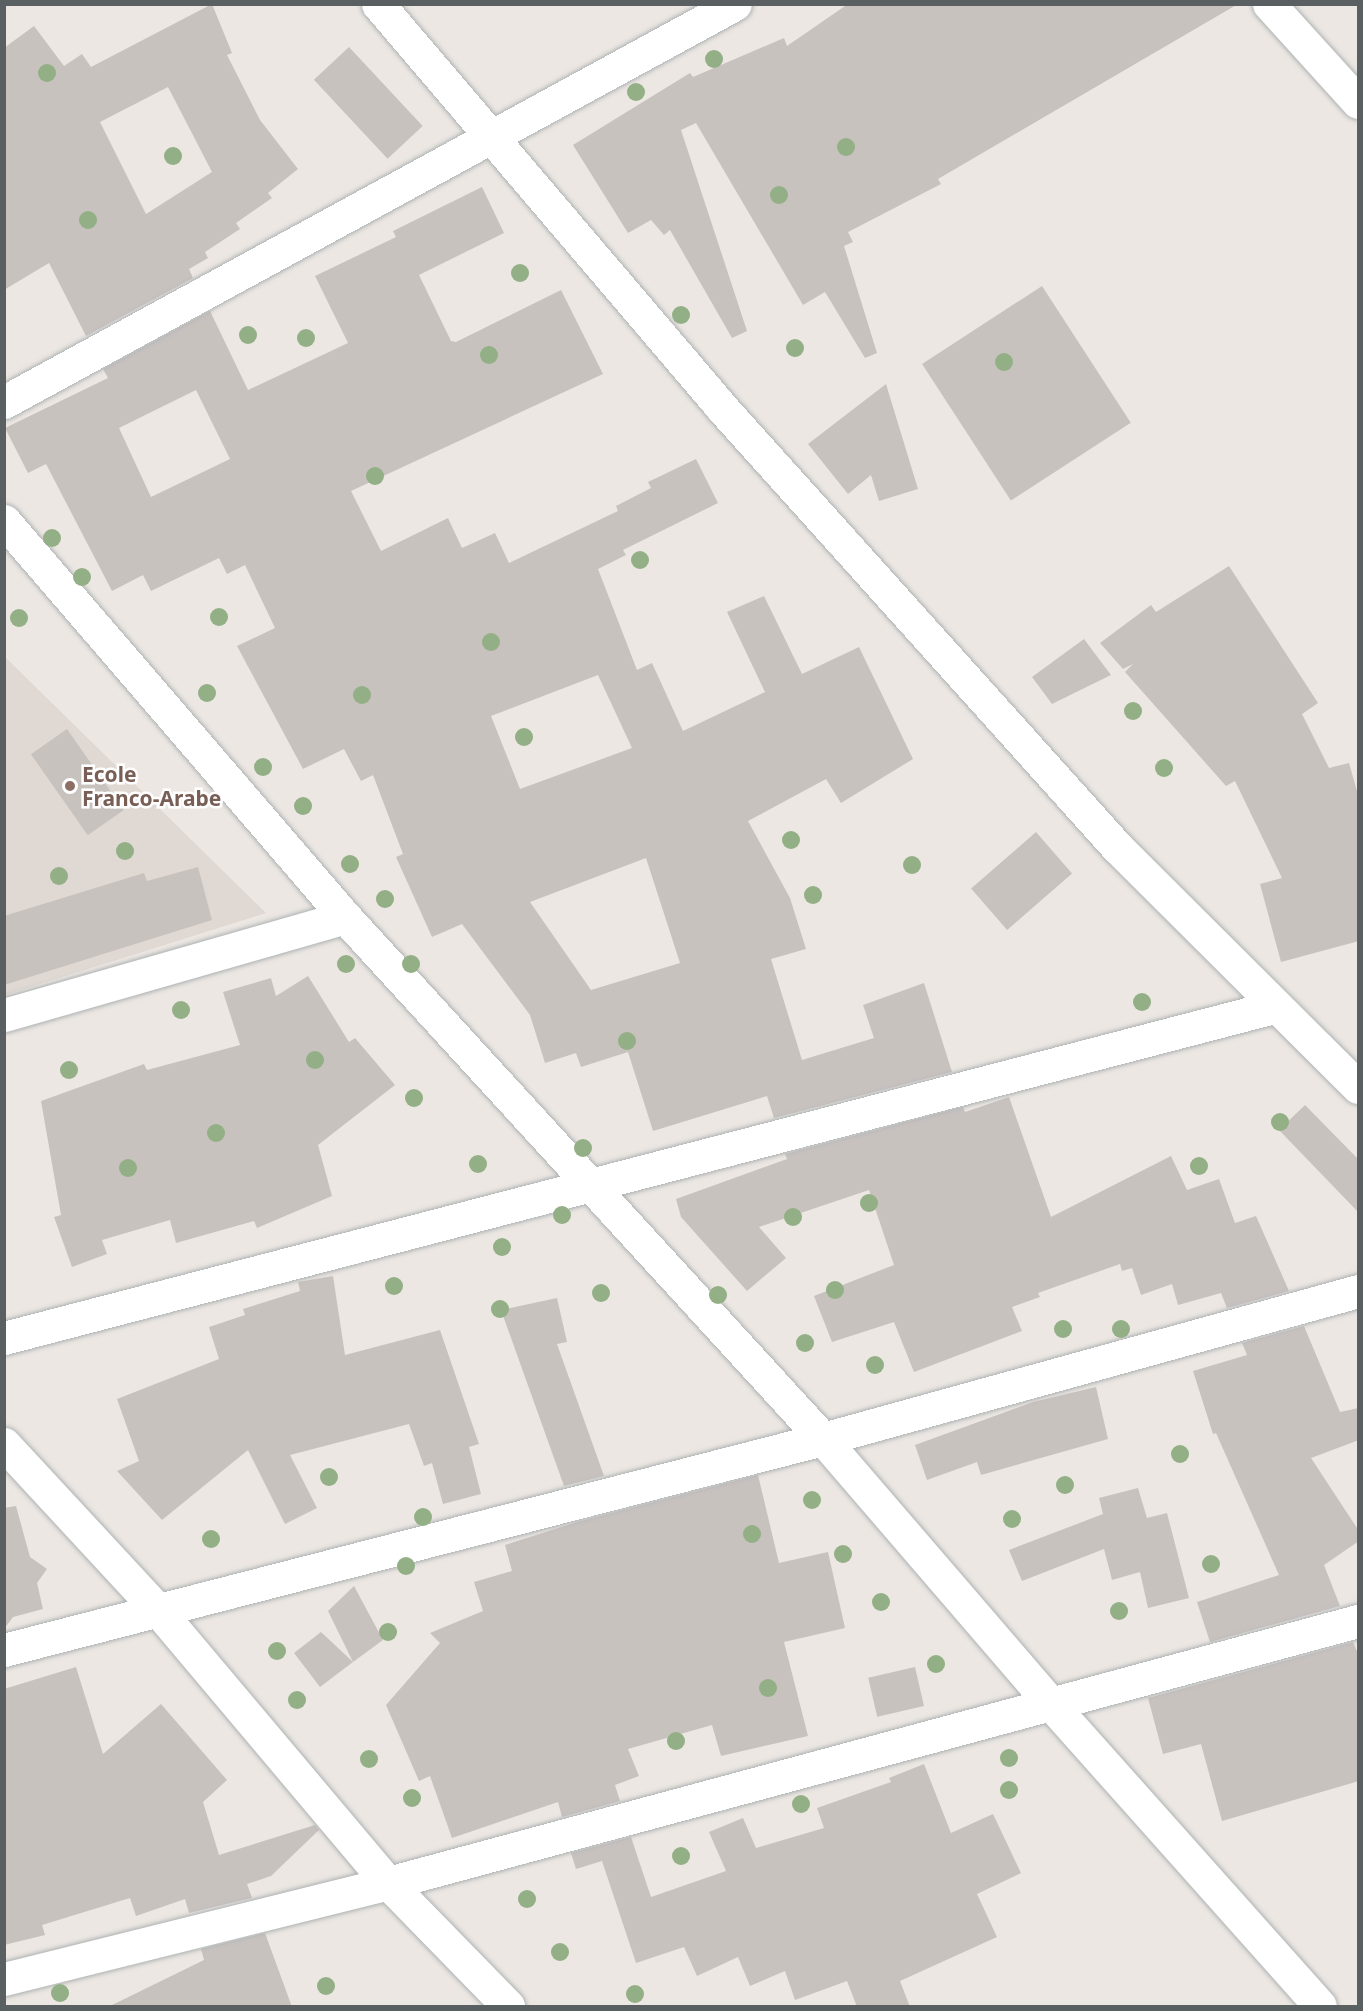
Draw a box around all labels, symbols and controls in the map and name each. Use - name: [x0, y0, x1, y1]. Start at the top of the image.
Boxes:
- place label: Ecole Franco-Arabe: [82, 761, 221, 811]
- marker: Ecole Franco-Arabe: [63, 779, 77, 793]

